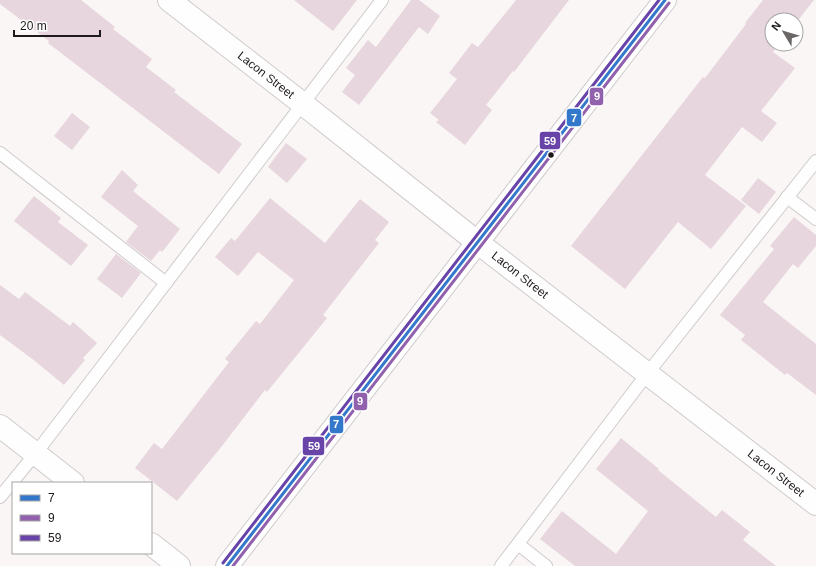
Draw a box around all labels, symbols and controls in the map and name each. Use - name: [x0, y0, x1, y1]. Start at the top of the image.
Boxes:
- scale bar: [14, 12, 100, 38]
- north arrow: [764, 12, 804, 52]
- text: 20 m: [20, 19, 47, 33]
- text: N: [769, 19, 783, 33]
- street label: Lacon Street: [235, 49, 298, 102]
- line badge: 9: [589, 87, 604, 106]
- text: 9: [594, 90, 600, 102]
- line badge: 7: [566, 108, 582, 127]
- text: 7: [571, 112, 577, 124]
- line badge: 59: [539, 131, 561, 150]
- text: 59: [544, 135, 556, 147]
- unlabelled marker: [546, 150, 556, 160]
- street label: Lacon Street: [489, 249, 552, 302]
- line badge: 9: [353, 392, 368, 411]
- text: 9: [357, 395, 363, 407]
- line badge: 7: [329, 415, 344, 434]
- text: 7: [333, 418, 339, 430]
- line badge: 59: [302, 436, 325, 456]
- text: 59: [308, 440, 320, 452]
- street label: Lacon Street: [745, 447, 808, 500]
- legend: [12, 482, 152, 554]
- text: 7: [48, 491, 55, 505]
- text: 9: [48, 511, 55, 525]
- text: 59: [48, 531, 62, 545]

